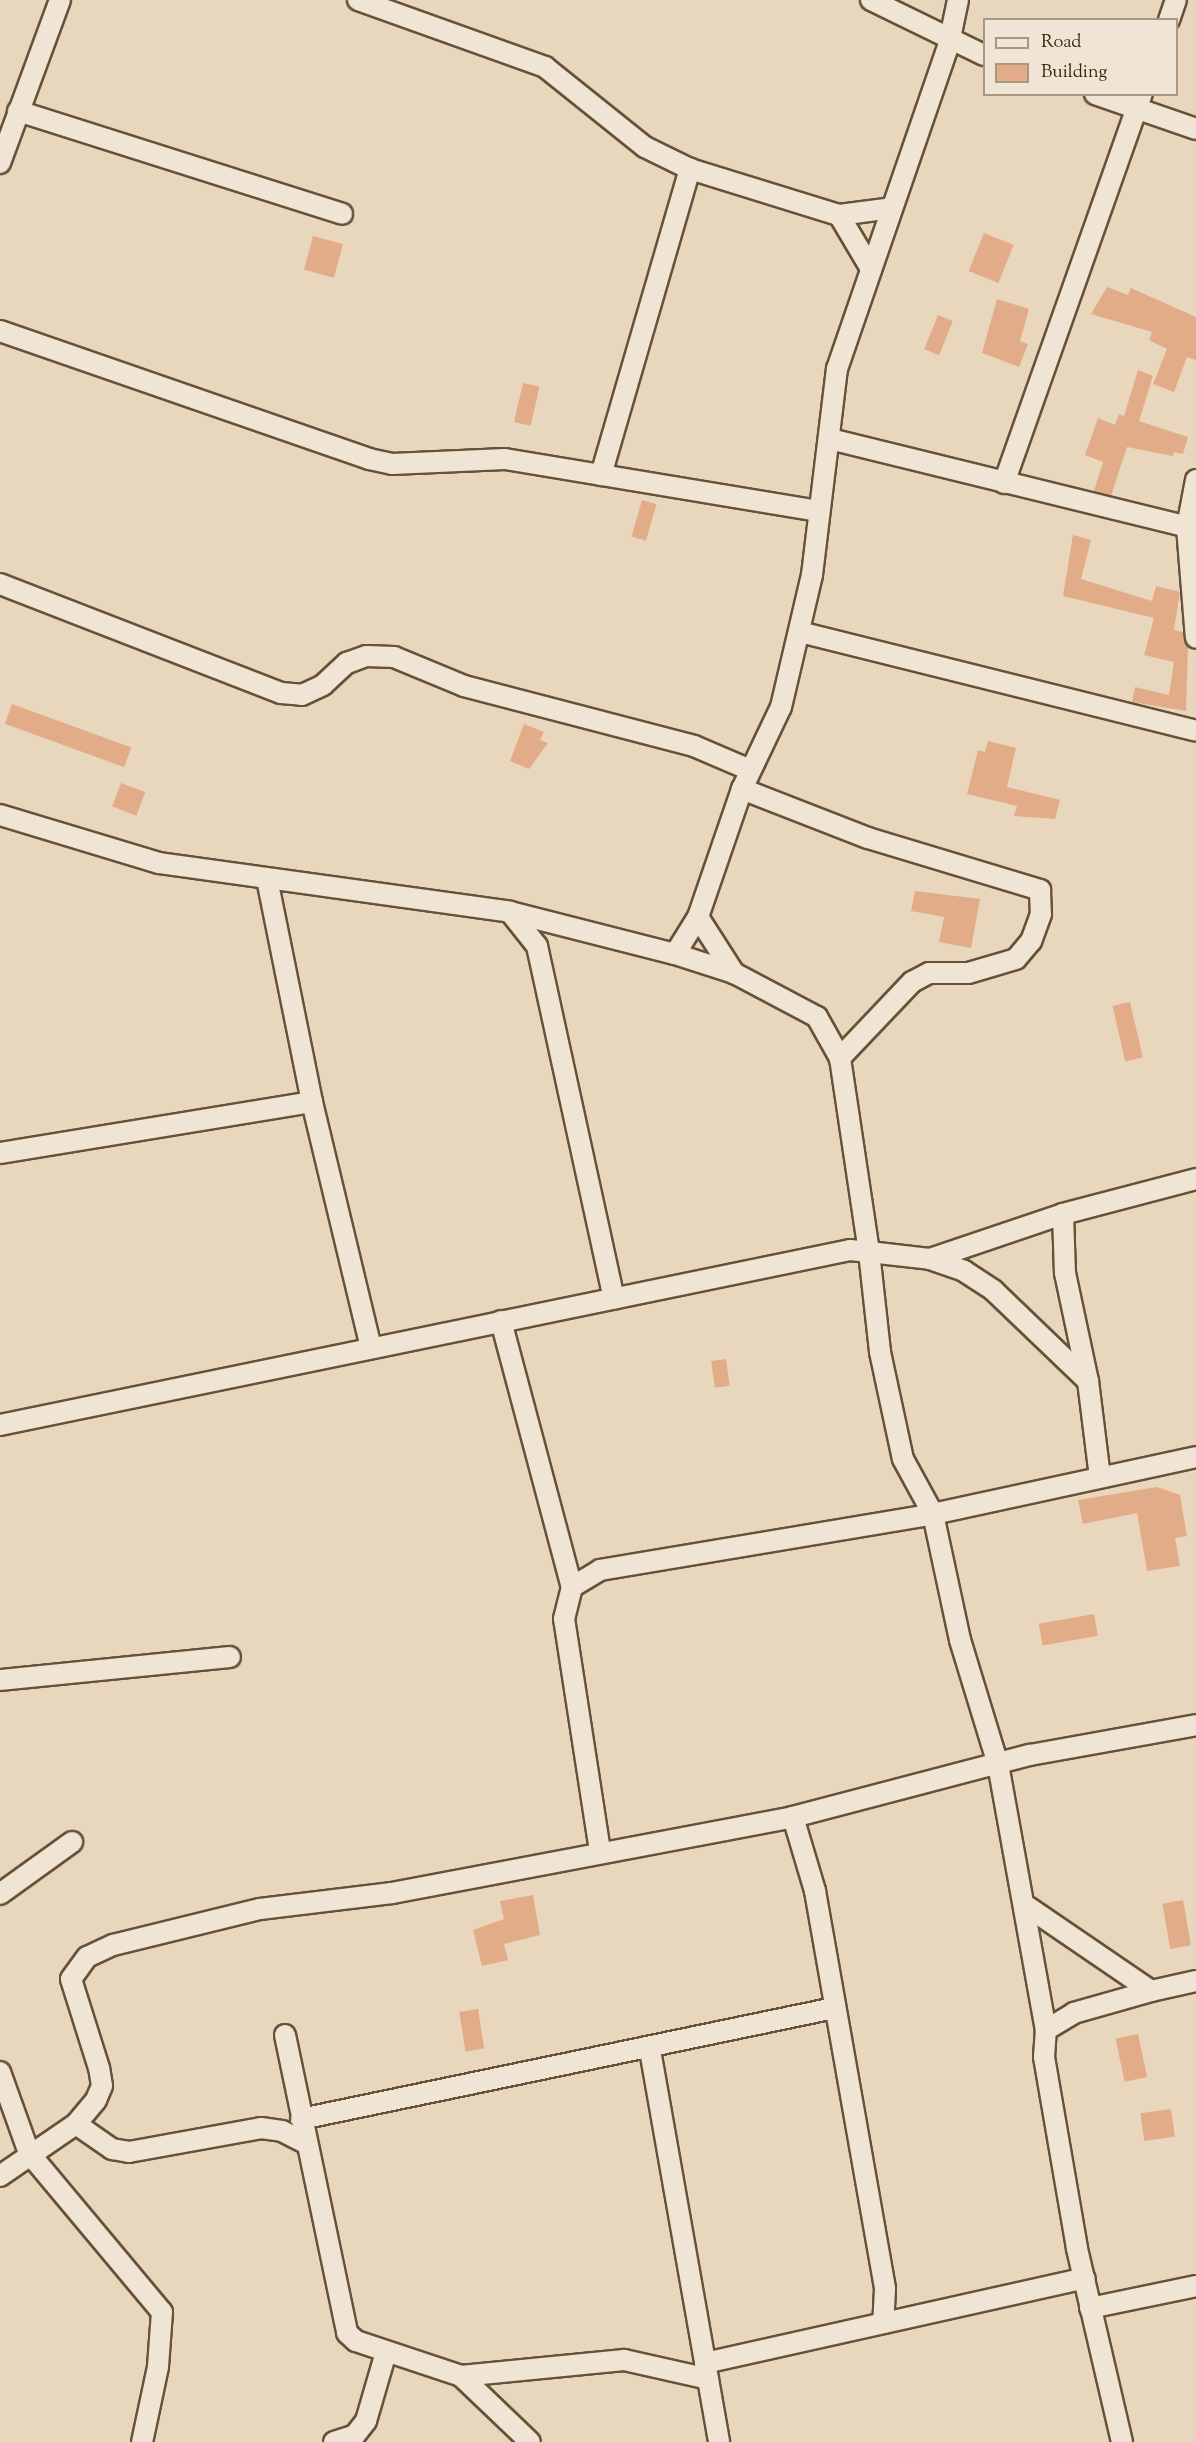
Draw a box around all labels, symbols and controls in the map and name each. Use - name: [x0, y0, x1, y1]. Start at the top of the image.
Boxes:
- legend: [983, 18, 1178, 96]
- text: Road: [1041, 30, 1081, 56]
- text: Building: [1041, 60, 1107, 86]

